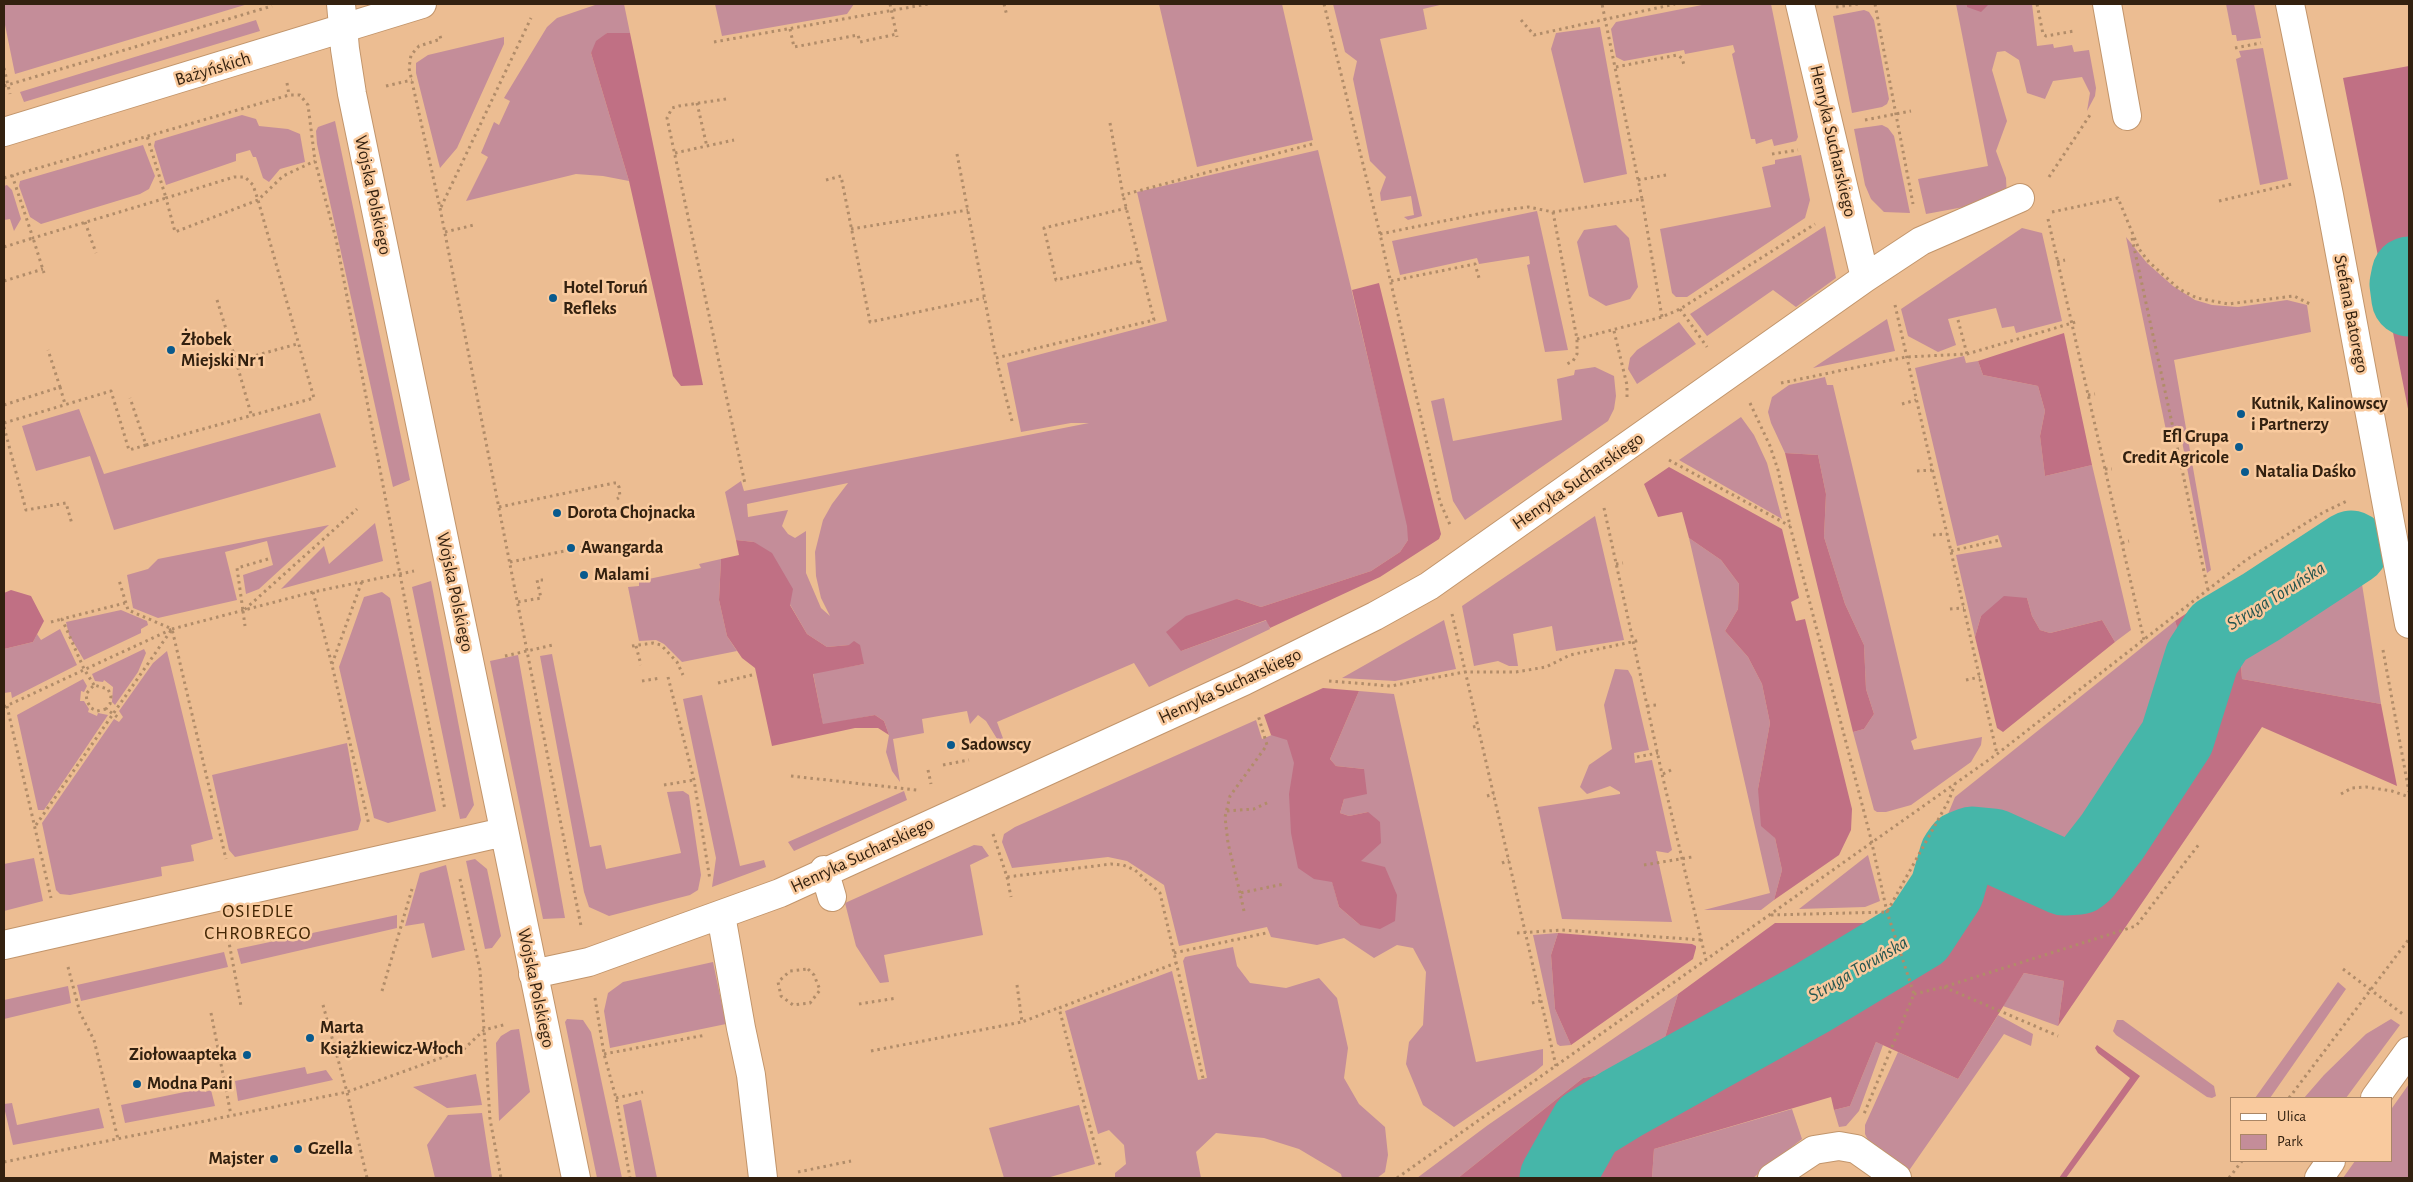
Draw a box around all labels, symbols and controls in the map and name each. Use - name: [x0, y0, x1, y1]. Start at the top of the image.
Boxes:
- street label: Bażyńskich: [173, 47, 253, 91]
- street label: Henryka Sucharskiego: [1805, 63, 1861, 219]
- street label: Wojska Polskiego: [350, 133, 396, 257]
- street label: Stefana Batorego: [2329, 253, 2373, 375]
- place label: Hotel Toruń Refleks: [563, 277, 648, 320]
- marker: Hotel Toruń Refleks: [547, 292, 559, 304]
- place label: Żłobek Miejski Nr 1: [181, 329, 265, 372]
- marker: Żłobek Miejski Nr 1: [165, 344, 177, 356]
- place label: Kutnik, Kalinowscy i Partnerzy: [2251, 393, 2388, 436]
- marker: Kutnik, Kalinowscy i Partnerzy: [2235, 408, 2247, 420]
- place label: Efl Grupa Credit Agricole: [2122, 426, 2229, 468]
- street label: Henryka Sucharskiego: [1508, 428, 1648, 534]
- marker: Efl Grupa Credit Agricole: [2233, 441, 2245, 453]
- place label: Natalia Daśko: [2255, 461, 2356, 483]
- marker: Natalia Daśko: [2239, 466, 2251, 478]
- place label: Dorota Chojnacka: [567, 502, 695, 524]
- marker: Dorota Chojnacka: [551, 507, 563, 519]
- street label: Wojska Polskiego: [432, 530, 478, 654]
- place label: Awangarda: [581, 537, 663, 559]
- marker: Awangarda: [565, 542, 577, 554]
- water label: Struga Toruńska: [2222, 557, 2330, 635]
- place label: Malami: [594, 564, 649, 586]
- marker: Malami: [578, 569, 590, 581]
- street label: Henryka Sucharskiego: [1155, 643, 1305, 729]
- place label: Sadowscy: [961, 734, 1031, 756]
- marker: Sadowscy: [945, 739, 957, 751]
- street label: Henryka Sucharskiego: [787, 812, 937, 898]
- district label: OSIEDLE CHROBREGO: [203, 900, 313, 944]
- street label: Wojska Polskiego: [513, 926, 559, 1050]
- water label: Struga Toruńska: [1804, 931, 1912, 1007]
- place label: Marta Książkiewicz-Włoch: [320, 1017, 463, 1060]
- marker: Marta Książkiewicz-Włoch: [304, 1032, 316, 1044]
- place label: Ziołowaapteka: [129, 1044, 237, 1066]
- marker: Ziołowaapteka: [241, 1049, 253, 1061]
- place label: Modna Pani: [147, 1073, 233, 1095]
- marker: Modna Pani: [131, 1078, 143, 1090]
- legend: [2230, 1097, 2393, 1162]
- text: Ulica: [2277, 1109, 2306, 1124]
- text: Park: [2277, 1134, 2303, 1149]
- place label: Gzella: [308, 1138, 353, 1160]
- marker: Gzella: [292, 1143, 304, 1155]
- place label: Majster: [208, 1148, 264, 1170]
- marker: Majster: [268, 1153, 280, 1165]

